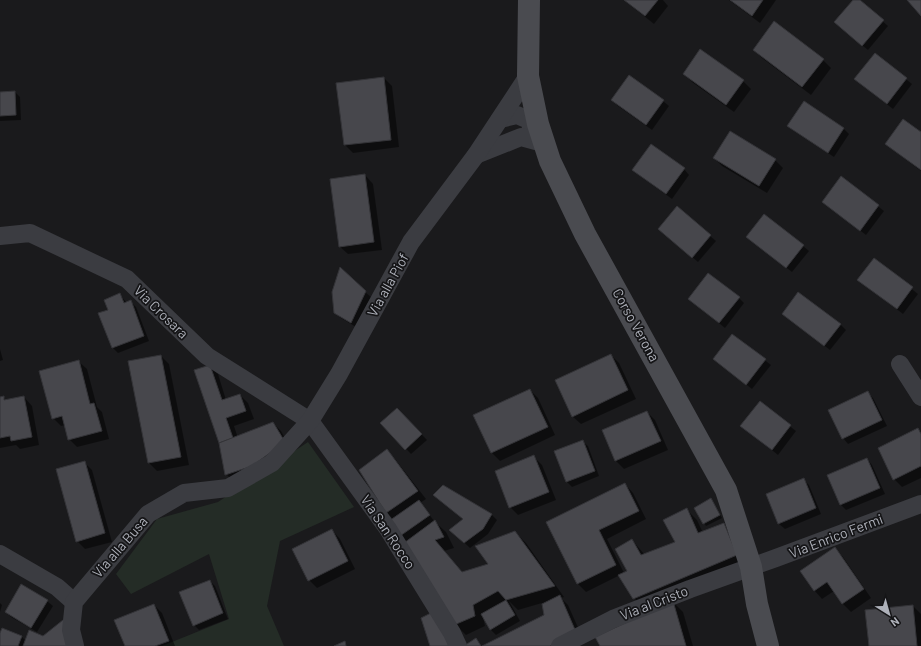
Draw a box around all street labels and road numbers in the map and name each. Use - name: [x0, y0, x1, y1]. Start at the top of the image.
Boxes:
- street label: Via alla Piof: [363, 250, 412, 319]
- street label: Via Crosara: [131, 282, 192, 342]
- street label: Corso Verona: [609, 285, 663, 364]
- street label: Via San Rocco: [357, 491, 419, 572]
- street label: Via Enrico Fermi: [786, 510, 885, 561]
- street label: Via alla Busa: [89, 513, 151, 581]
- street label: Via al Cristo: [617, 582, 690, 623]

